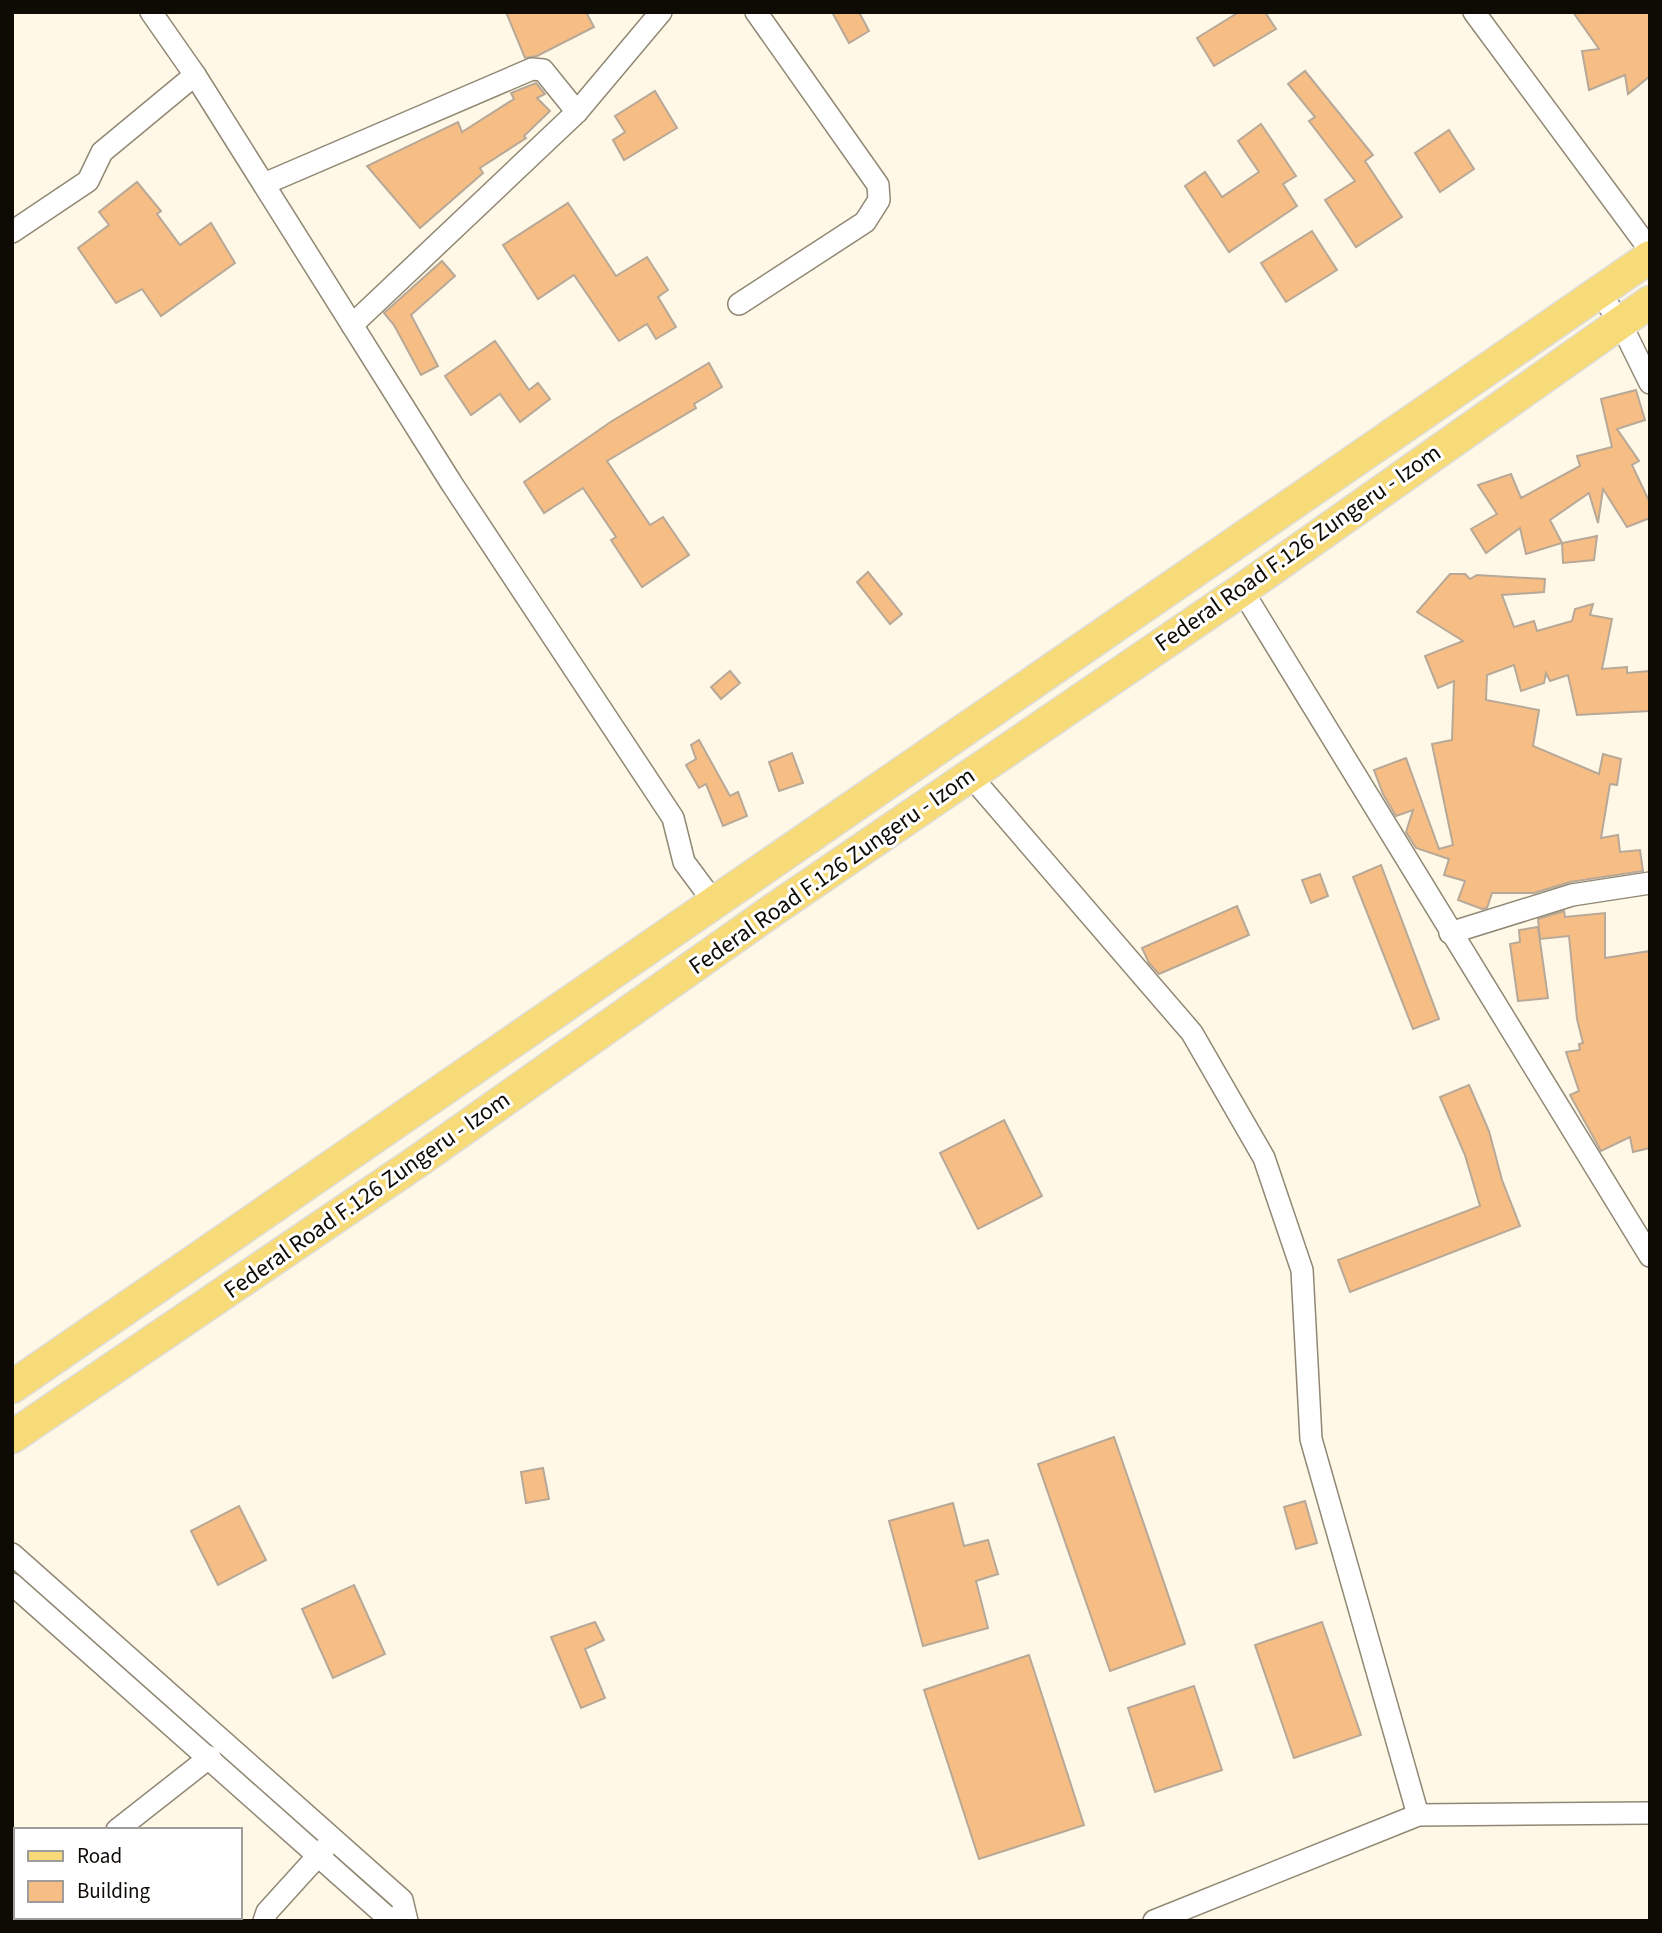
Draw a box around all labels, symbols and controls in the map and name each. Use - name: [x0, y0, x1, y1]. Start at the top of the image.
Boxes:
- street label: Federal Road F.126 Zungeru - Izom: [1148, 435, 1448, 661]
- street label: Federal Road F.126 Zungeru - Izom: [682, 758, 982, 984]
- street label: Federal Road F.126 Zungeru - Izom: [217, 1082, 517, 1308]
- legend: [14, 1828, 242, 1919]
- text: Road: [77, 1841, 122, 1871]
- text: Building: [77, 1876, 151, 1906]

